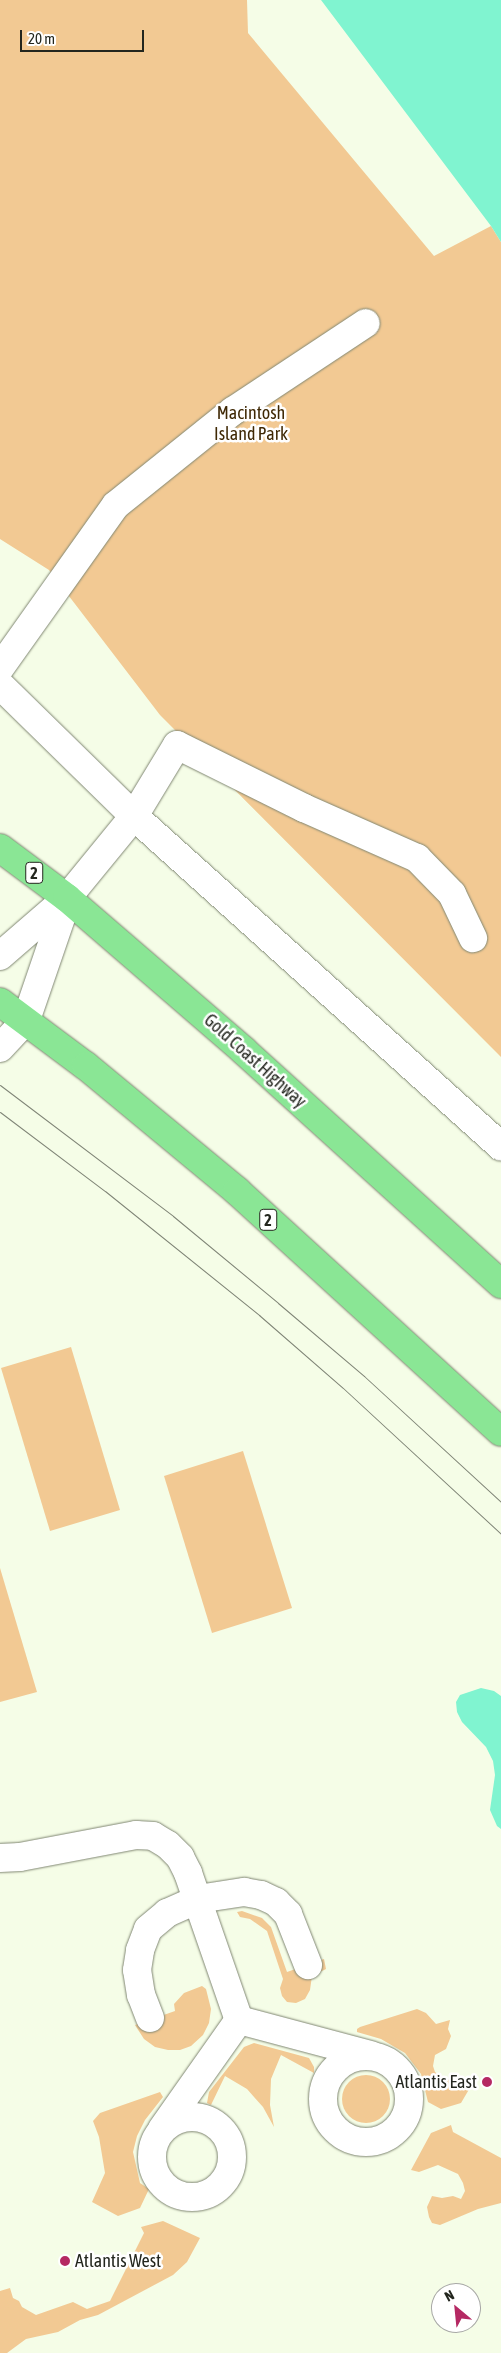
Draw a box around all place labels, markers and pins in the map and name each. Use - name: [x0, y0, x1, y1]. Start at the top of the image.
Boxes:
- place label: Atlantis East: [395, 2071, 477, 2093]
- marker: Atlantis East: [481, 2076, 493, 2088]
- place label: Atlantis West: [75, 2250, 161, 2272]
- marker: Atlantis West: [59, 2255, 71, 2267]

